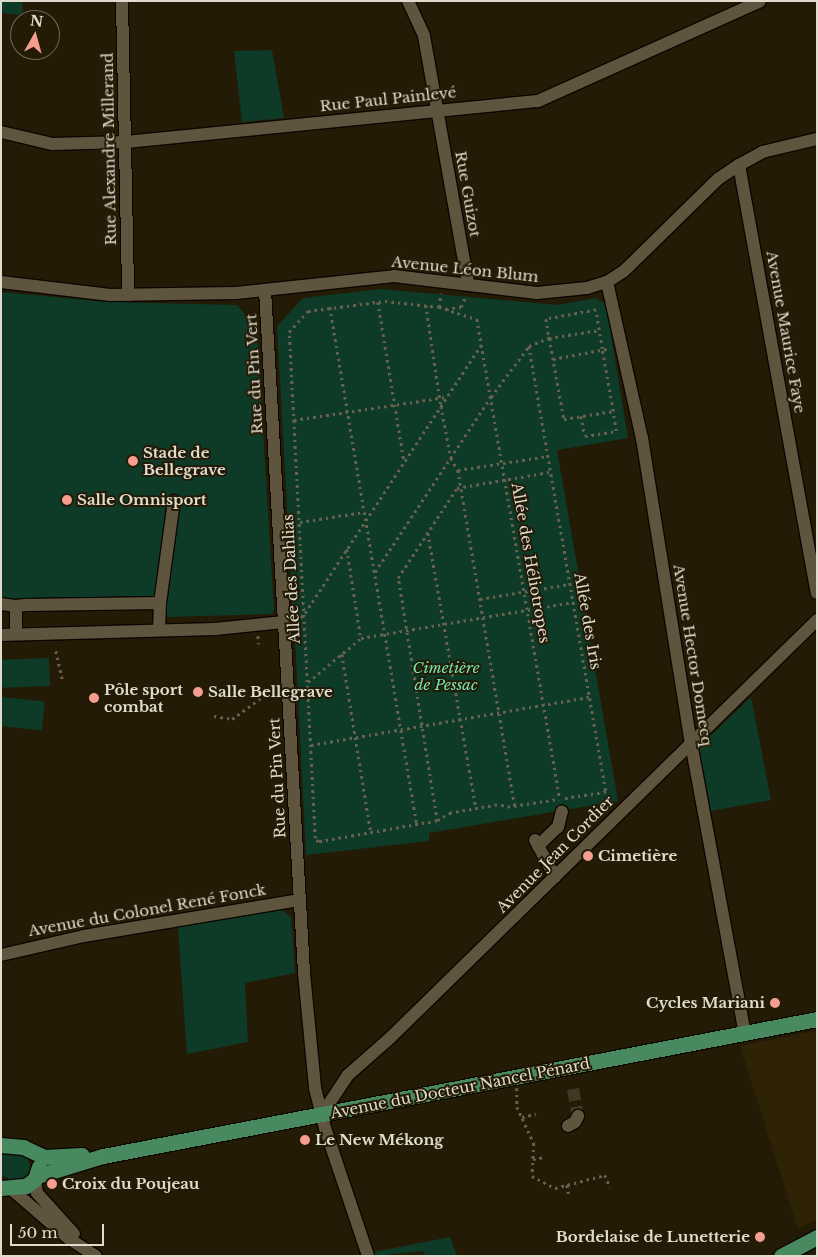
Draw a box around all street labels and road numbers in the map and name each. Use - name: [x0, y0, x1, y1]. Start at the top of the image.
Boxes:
- street label: Rue Alexandre Millerand: [98, 52, 120, 246]
- street label: Rue Paul Painlevé: [319, 83, 457, 115]
- street label: Rue Guizot: [452, 150, 484, 238]
- street label: Avenue Maurice Faye: [763, 249, 809, 415]
- street label: Avenue Léon Blum: [391, 252, 539, 286]
- street label: Rue du Pin Vert: [242, 313, 266, 435]
- street label: Allée des Héliotropes: [508, 481, 554, 645]
- street label: Allée des Dahlias: [279, 514, 303, 644]
- street label: Avenue Hector Domecq: [670, 563, 716, 747]
- street label: Allée des Iris: [571, 571, 605, 671]
- street label: Rue du Pin Vert: [265, 717, 289, 839]
- street label: Avenue Jean Cordier: [493, 792, 617, 916]
- street label: Avenue du Colonel René Fonck: [27, 880, 267, 940]
- street label: Avenue du Docteur Nancel Pénard: [328, 1054, 592, 1122]

